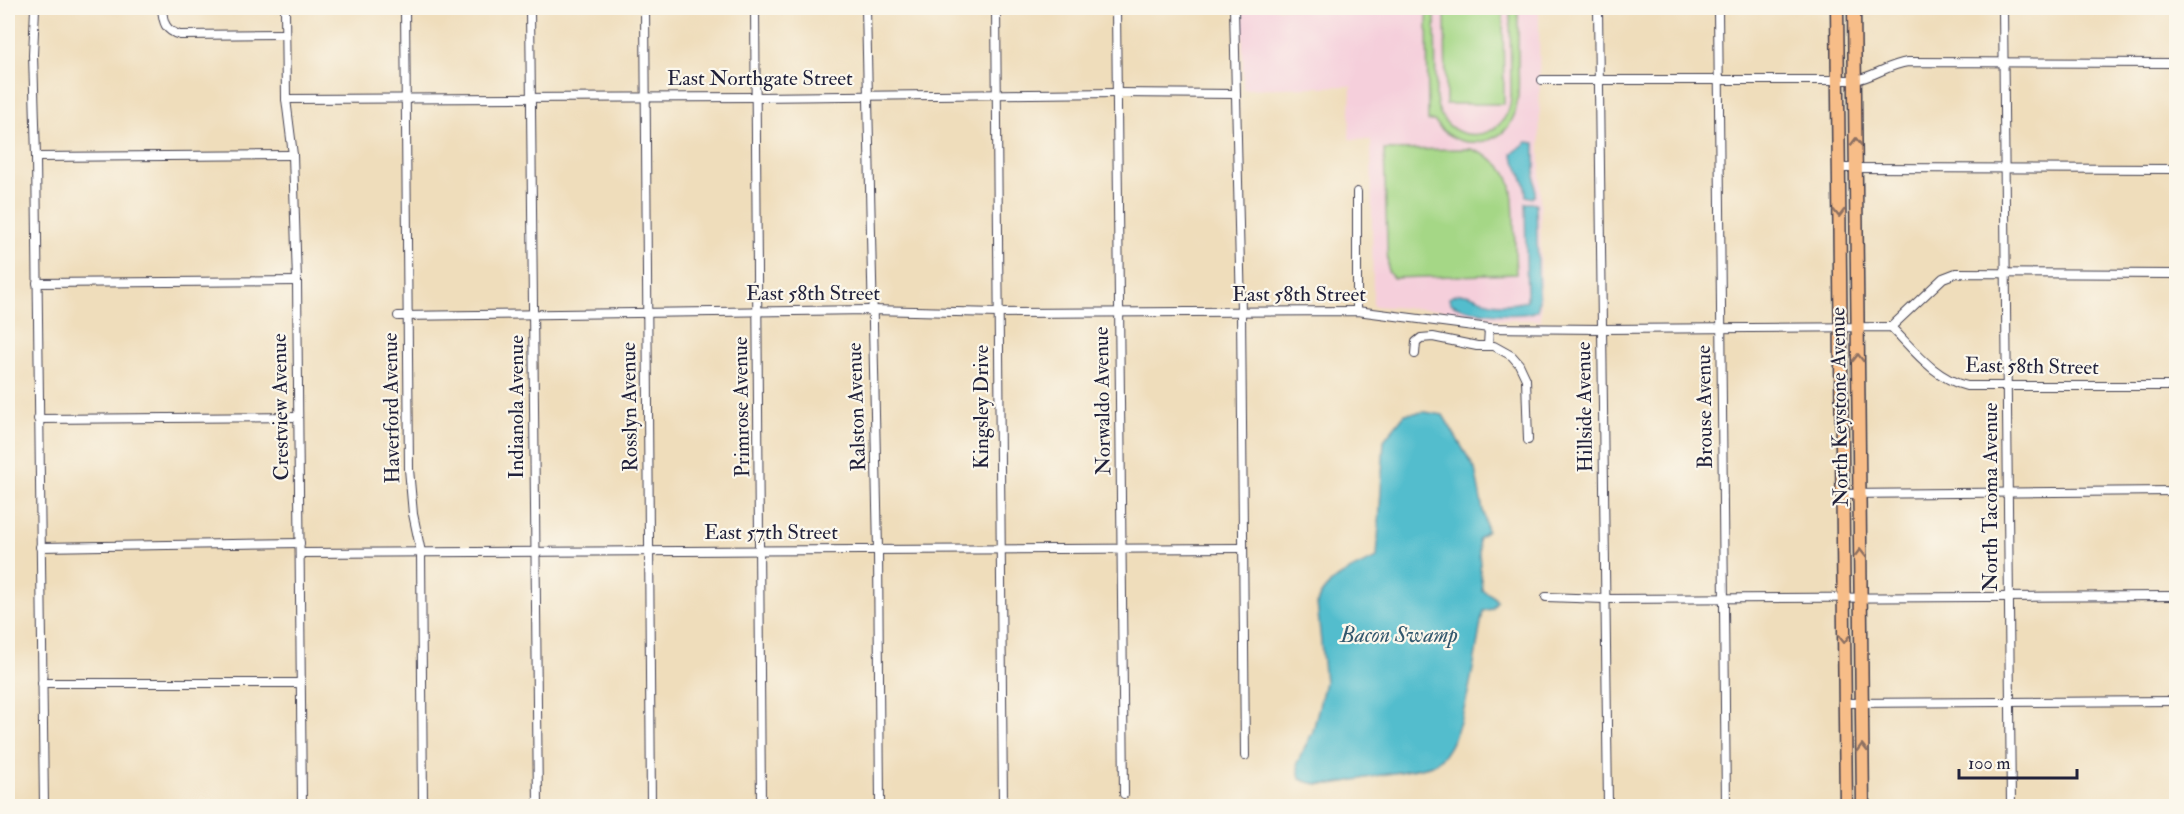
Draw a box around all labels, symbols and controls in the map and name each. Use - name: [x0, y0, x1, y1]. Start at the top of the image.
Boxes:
- street label: East Northgate Street: [667, 65, 853, 92]
- one-way arrow: [1850, 138, 1862, 147]
- one-way arrow: [1833, 208, 1846, 217]
- street label: East 58th Street: [746, 280, 880, 307]
- street label: East 58th Street: [1232, 281, 1366, 308]
- street label: North Keystone Avenue: [1824, 307, 1855, 507]
- street label: Norwaldo Avenue: [1088, 326, 1117, 476]
- street label: Haverford Avenue: [377, 332, 406, 484]
- street label: Crestview Avenue: [266, 333, 295, 481]
- street label: Indianola Avenue: [503, 335, 530, 479]
- street label: Primrose Avenue: [727, 336, 756, 478]
- street label: Hillside Avenue: [1570, 341, 1599, 473]
- street label: Rosslyn Avenue: [615, 342, 644, 472]
- street label: Ralston Avenue: [841, 342, 872, 472]
- street label: Kingsley Drive: [968, 345, 995, 469]
- street label: Brouse Avenue: [1690, 345, 1719, 469]
- street label: East 58th Street: [1965, 352, 2099, 381]
- one-way arrow: [1852, 354, 1864, 363]
- street label: North Tacoma Avenue: [1977, 402, 2004, 592]
- street label: East 57th Street: [704, 519, 838, 546]
- one-way arrow: [1854, 549, 1866, 558]
- water label: Bacon Swamp: [1339, 621, 1458, 649]
- one-way arrow: [1838, 634, 1850, 643]
- scale bar: [1959, 742, 2078, 780]
- one-way arrow: [1856, 744, 1868, 753]
- text: 100 m: [1968, 752, 2011, 775]

